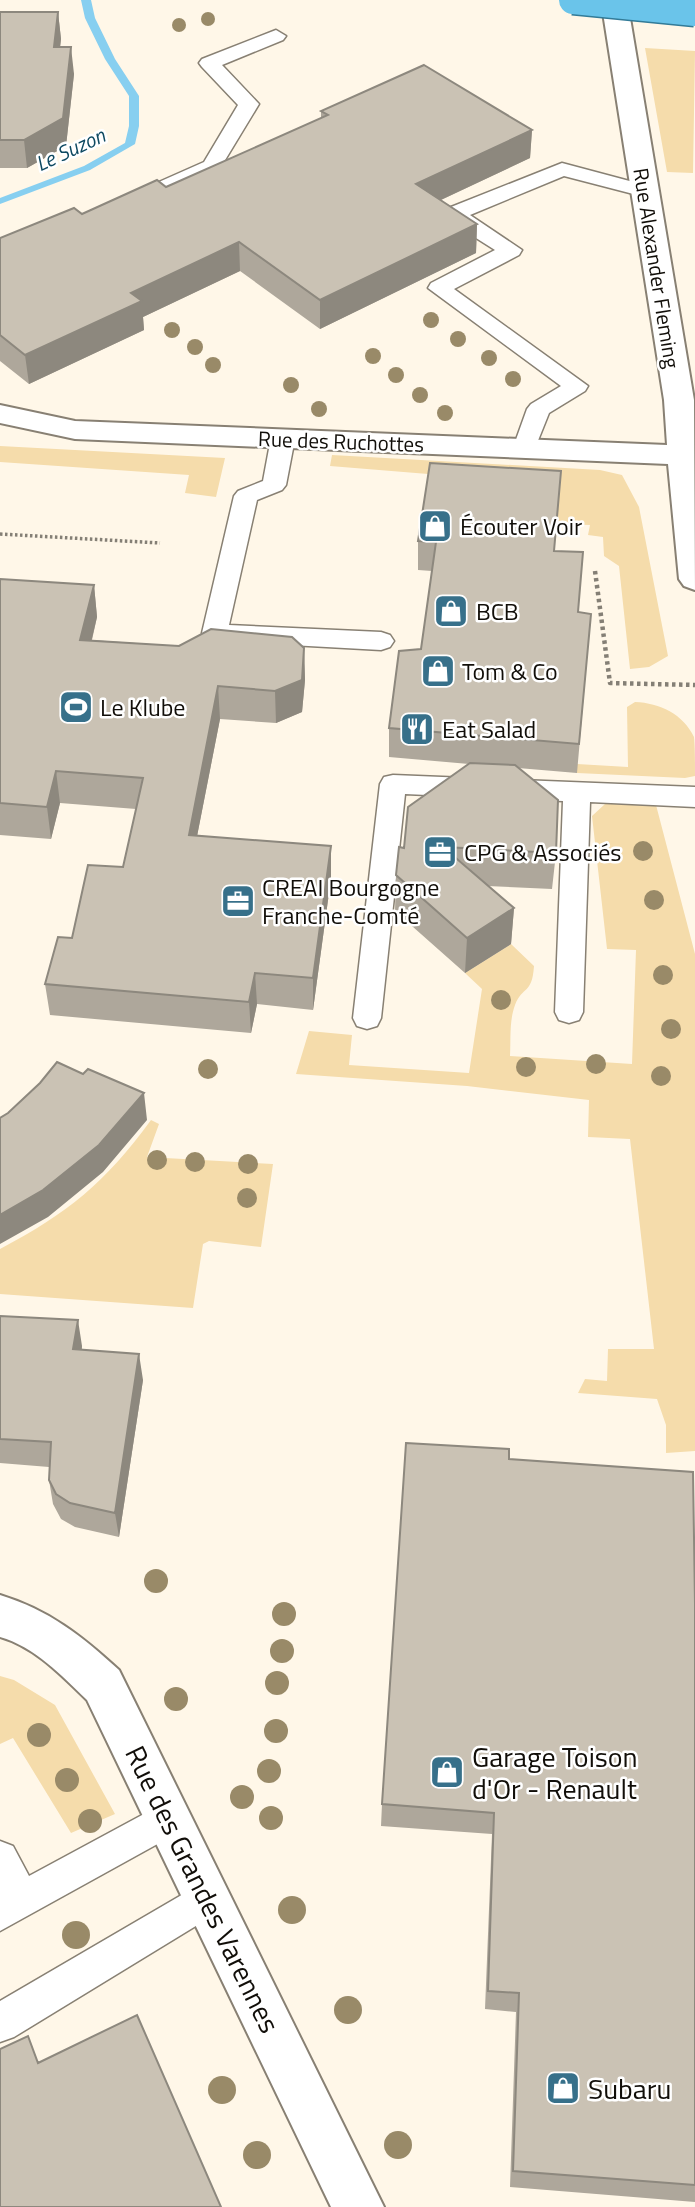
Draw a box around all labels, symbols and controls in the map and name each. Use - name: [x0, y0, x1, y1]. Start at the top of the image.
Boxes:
- water label: Le Suzon: [30, 119, 111, 179]
- street label: Rue Alexander Fleming: [625, 165, 689, 371]
- street label: Rue des Ruchottes: [258, 422, 424, 460]
- shop icon: Écouter Voir: [416, 507, 454, 545]
- place label: Écouter Voir: [460, 508, 582, 544]
- shop icon: BCB: [432, 592, 470, 630]
- place label: BCB: [476, 593, 519, 629]
- shop icon: Tom & Co: [419, 652, 457, 690]
- place label: Tom & Co: [462, 653, 558, 689]
- sports icon: Le Klube: [57, 688, 95, 726]
- place label: Le Klube: [100, 689, 185, 725]
- restaurant icon: Eat Salad: [398, 710, 436, 748]
- place label: Eat Salad: [442, 711, 536, 747]
- office icon: CPG & Associés: [421, 833, 459, 871]
- place label: CPG & Associés: [464, 834, 621, 870]
- place label: CREAI Bourgogne Franche-Comté: [262, 869, 439, 933]
- office icon: CREAI Bourgogne Franche-Comté: [219, 882, 257, 920]
- place label: Garage Toison d'Or - Renault: [472, 1735, 638, 1810]
- street label: Rue des Grandes Varennes: [115, 1738, 291, 2040]
- shop icon: Garage Toison d'Or - Renault: [428, 1753, 466, 1791]
- place label: Subaru: [588, 2067, 671, 2110]
- shop icon: Subaru: [544, 2069, 582, 2107]

